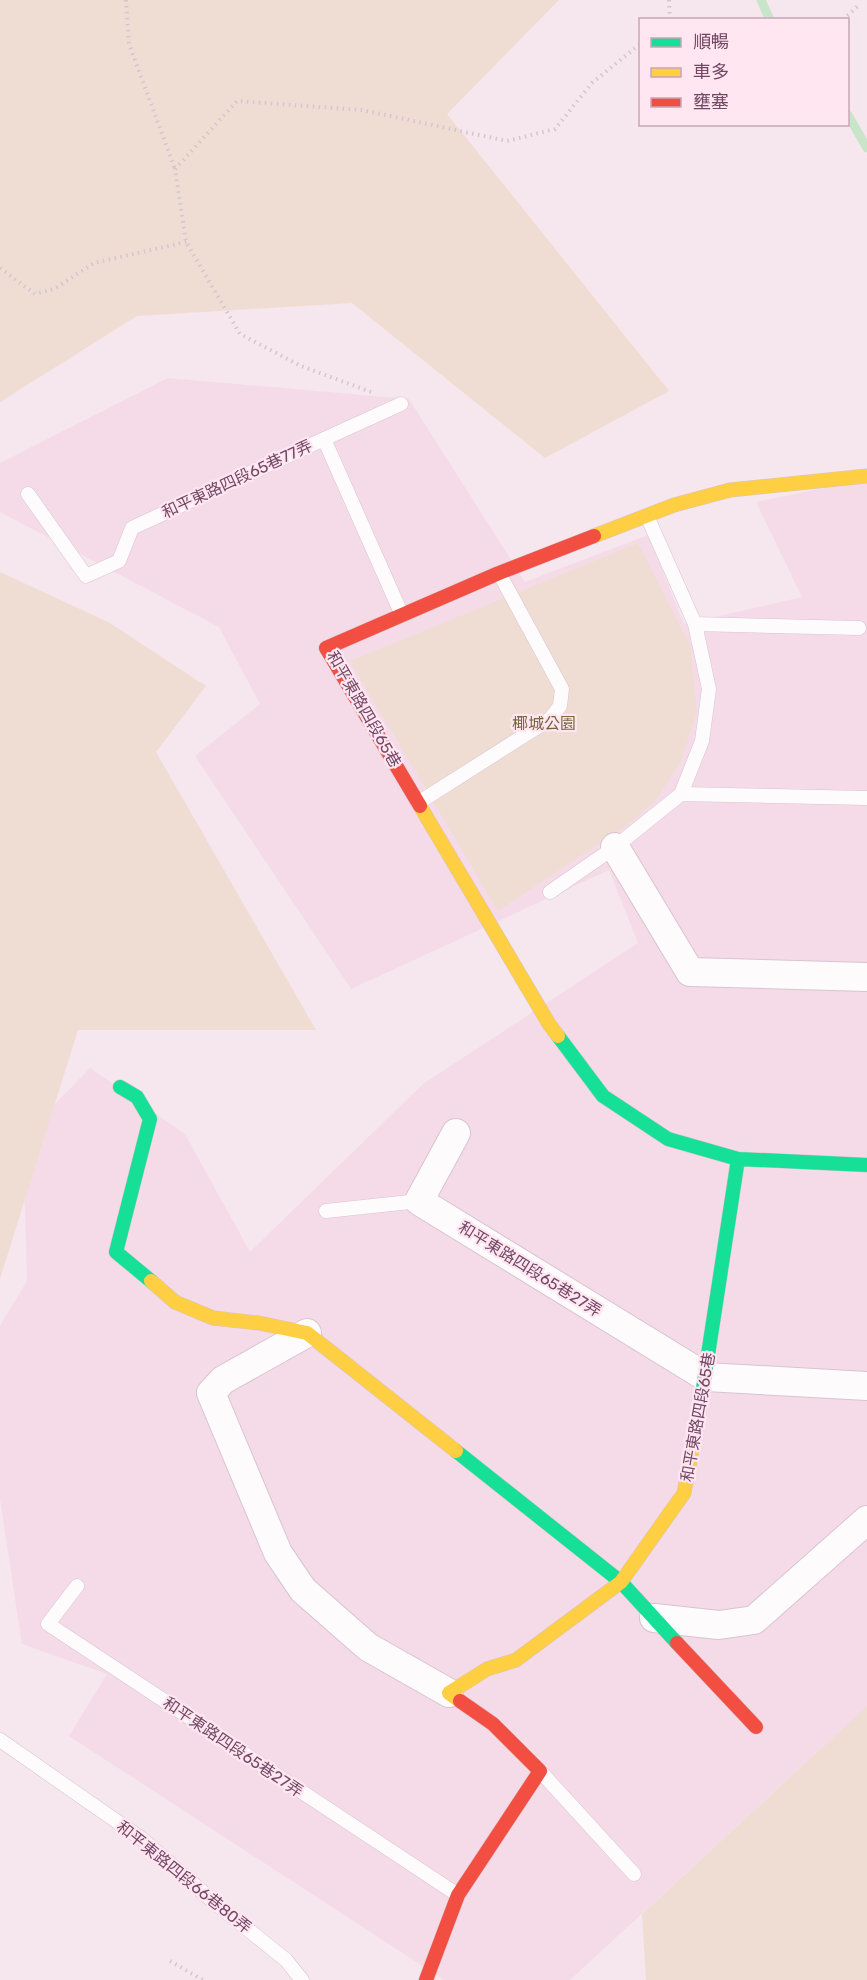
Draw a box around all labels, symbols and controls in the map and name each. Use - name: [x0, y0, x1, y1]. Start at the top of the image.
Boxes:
- legend: [639, 18, 849, 126]
- text: 順暢: [693, 31, 729, 53]
- text: 車多: [693, 61, 729, 83]
- text: 壅塞: [693, 91, 729, 113]
- street label: 和平東路四段65巷77弄: [159, 436, 315, 522]
- street label: 和平東路四段65巷: [323, 647, 405, 771]
- park label: 椰城公園: [512, 714, 576, 733]
- street label: 和平東路四段65巷27弄: [455, 1217, 605, 1321]
- street label: 和平東路四段65巷: [677, 1351, 719, 1483]
- street label: 和平東路四段65巷27弄: [159, 1693, 307, 1801]
- street label: 和平東路四段66巷80弄: [113, 1817, 255, 1937]

